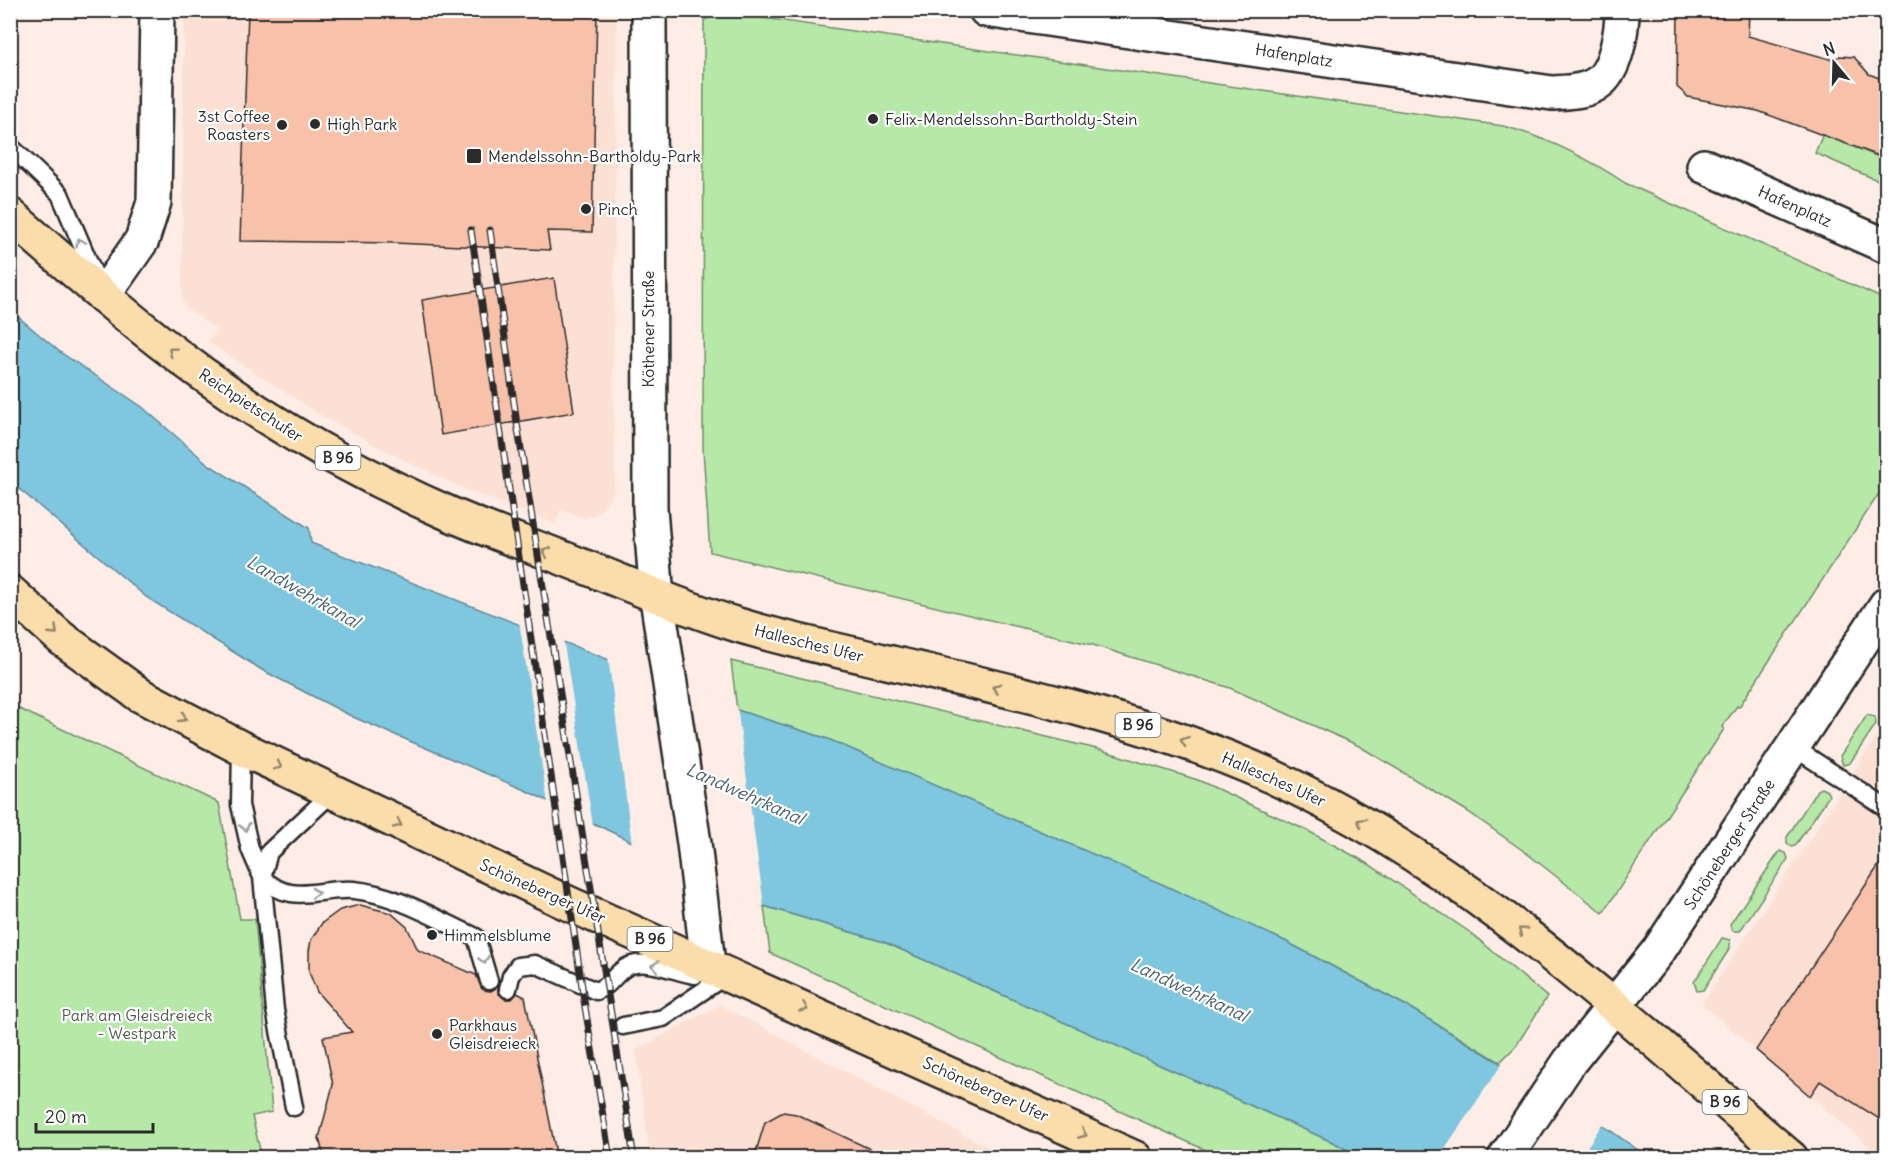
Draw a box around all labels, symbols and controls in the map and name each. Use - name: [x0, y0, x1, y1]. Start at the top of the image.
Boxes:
- north arrow: [1804, 33, 1864, 93]
- text: N: [1821, 38, 1838, 60]
- street label: Hafenplatz: [1254, 39, 1335, 71]
- place label: 3st Coffee Roasters: [198, 106, 270, 144]
- place label: Felix-Mendelssohn-Bartholdy-Stein: [885, 109, 1138, 129]
- marker: Felix-Mendelssohn-Bartholdy-Stein: [866, 112, 880, 126]
- place label: High Park: [327, 114, 397, 134]
- marker: High Park: [308, 117, 322, 131]
- marker: 3st Coffee Roasters: [275, 118, 289, 132]
- place label: Mendelssohn-Bartholdy-Park: [488, 146, 701, 166]
- marker: Mendelssohn-Bartholdy-Park: [465, 147, 483, 165]
- street label: Hafenplatz: [1755, 181, 1835, 231]
- place label: Pinch: [598, 199, 638, 219]
- marker: Pinch: [579, 202, 593, 216]
- one-way arrow: [75, 237, 87, 248]
- street label: Köthener Straße: [638, 271, 658, 387]
- one-way arrow: [168, 347, 179, 358]
- street label: Reichpietschufer: [195, 364, 307, 446]
- road number: B 96: [316, 446, 360, 470]
- one-way arrow: [541, 546, 552, 559]
- water label: Landwehrkanal: [243, 550, 366, 635]
- street label: Hallesches Ufer: [752, 620, 866, 666]
- one-way arrow: [47, 624, 57, 635]
- one-way arrow: [992, 682, 1002, 695]
- one-way arrow: [177, 710, 188, 722]
- road number: B 96: [1116, 713, 1160, 737]
- one-way arrow: [1179, 735, 1190, 748]
- street label: Hallesches Ufer: [1219, 747, 1330, 811]
- water label: Landwehrkanal: [683, 757, 810, 831]
- one-way arrow: [272, 759, 283, 771]
- street label: Schöneberger Straße: [1679, 775, 1779, 913]
- one-way arrow: [391, 817, 402, 829]
- one-way arrow: [1357, 817, 1367, 829]
- one-way arrow: [238, 822, 251, 832]
- street label: Schöneberger Ufer: [477, 854, 610, 928]
- one-way arrow: [310, 887, 319, 899]
- place label: Himmelsblume: [444, 925, 551, 945]
- road number: B 96: [628, 927, 672, 951]
- marker: Himmelsblume: [425, 928, 439, 942]
- one-way arrow: [1518, 928, 1529, 939]
- water label: Landwehrkanal: [1127, 952, 1254, 1028]
- one-way arrow: [476, 954, 489, 964]
- one-way arrow: [650, 961, 660, 973]
- one-way arrow: [797, 1001, 808, 1013]
- park label: Park am Gleisdreieck - Westpark: [61, 1005, 213, 1043]
- place label: Parkhaus Gleisdreieck: [449, 1015, 536, 1053]
- marker: Parkhaus Gleisdreieck: [430, 1027, 444, 1041]
- street label: Schöneberger Ufer: [920, 1052, 1053, 1126]
- road number: B 96: [1702, 1090, 1748, 1114]
- scale bar: [36, 1096, 153, 1134]
- text: 20 m: [45, 1105, 87, 1128]
- one-way arrow: [1077, 1126, 1088, 1138]

